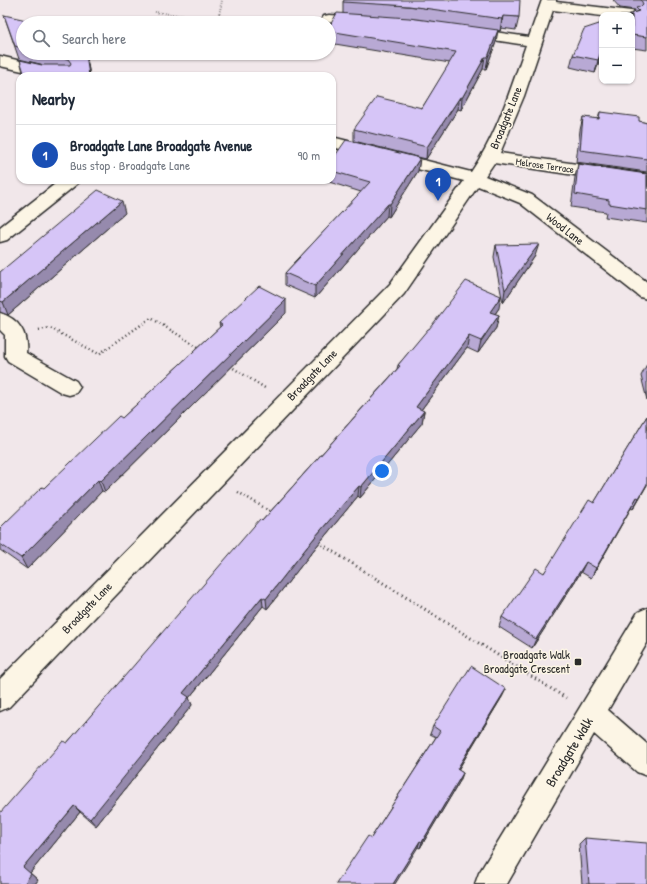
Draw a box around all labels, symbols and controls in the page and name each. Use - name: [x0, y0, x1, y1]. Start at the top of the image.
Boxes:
- map controls: [599, 12, 635, 84]
- button: +: [599, 12, 635, 48]
- search box: [16, 16, 336, 60]
- icon: search: [30, 27, 52, 49]
- text: Search here: [62, 28, 126, 49]
- button: −: [599, 48, 635, 84]
- street label: Broadgate Lane: [485, 84, 526, 152]
- text: Nearby: [32, 87, 75, 110]
- text: Broadgate Lane Broadgate Avenue: [70, 135, 252, 156]
- text: 1: [43, 146, 47, 164]
- text: 90 m: [298, 146, 320, 164]
- street label: Melrose Terrace: [515, 155, 575, 176]
- text: Bus stop · Broadgate Lane: [70, 156, 190, 174]
- pin: 1: [425, 168, 451, 201]
- street label: Wood Lane: [543, 208, 588, 249]
- street label: Broadgate Lane: [283, 345, 341, 404]
- your location: [372, 461, 392, 481]
- street label: Broadgate Lane: [58, 578, 116, 637]
- place label: Broadgate Walk Broadgate Crescent: [484, 646, 571, 677]
- marker: Broadgate Walk Broadgate Crescent: [573, 657, 583, 667]
- street label: Broadgate Walk: [540, 713, 598, 791]

